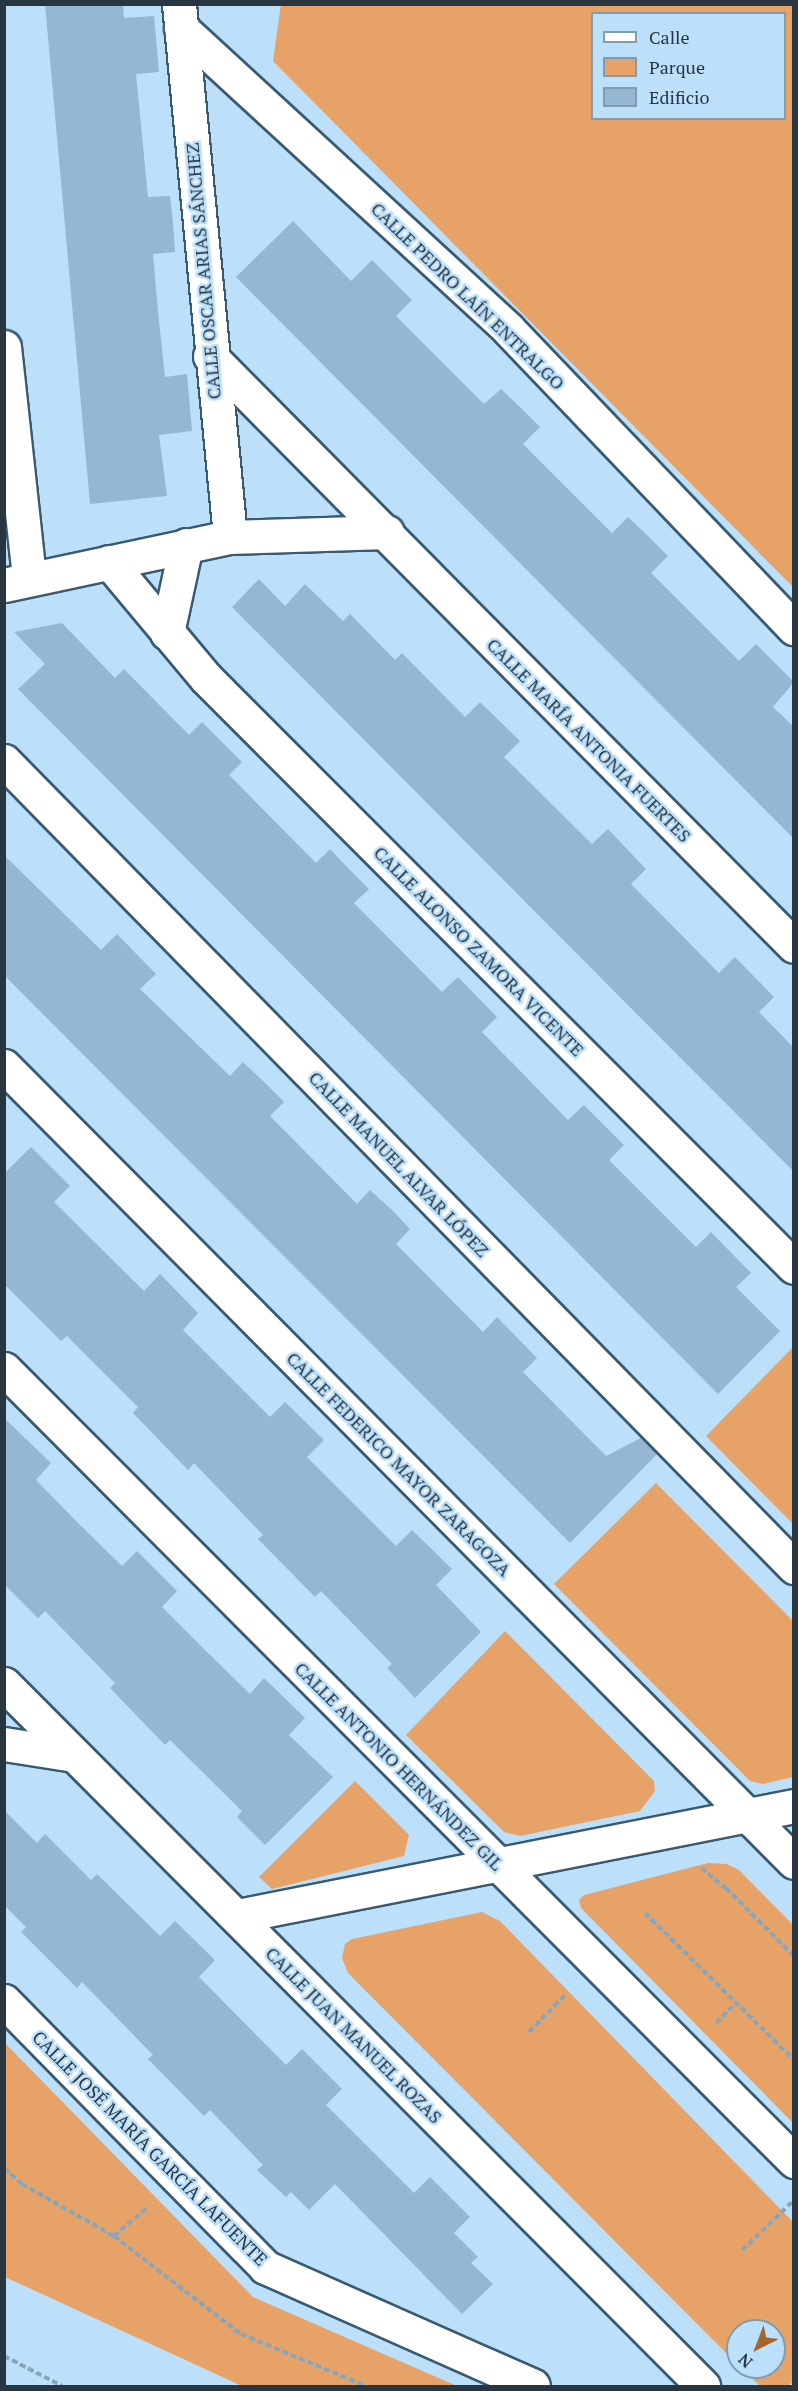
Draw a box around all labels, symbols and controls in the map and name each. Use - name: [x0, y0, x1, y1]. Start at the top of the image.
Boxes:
- legend: [591, 12, 786, 120]
- text: Calle: [649, 25, 690, 49]
- text: Parque: [649, 55, 705, 79]
- text: Edificio: [649, 85, 709, 109]
- street label: CALLE OSCAR ARIAS SÁNCHEZ: [181, 142, 225, 400]
- street label: CALLE PEDRO LAÍN ENTRALGO: [367, 198, 569, 394]
- street label: CALLE MARÍA ANTONIA FUERTES: [482, 633, 696, 847]
- street label: CALLE ALONSO ZAMORA VICENTE: [369, 841, 589, 1061]
- street label: CALLE MANUEL ALVAR LÓPEZ: [304, 1067, 494, 1261]
- street label: CALLE FEDERICO MAYOR ZARAGOZA: [282, 1347, 516, 1581]
- street label: CALLE ANTONIO HERNÁNDEZ GIL: [290, 1657, 508, 1875]
- street label: CALLE JUAN MANUEL ROZAS: [261, 1942, 447, 2128]
- street label: CALLE JOSÉ MARÍA GARCÍA LAFUENTE: [28, 2026, 272, 2270]
- north arrow: [726, 2319, 786, 2379]
- text: N: [733, 2349, 757, 2373]

